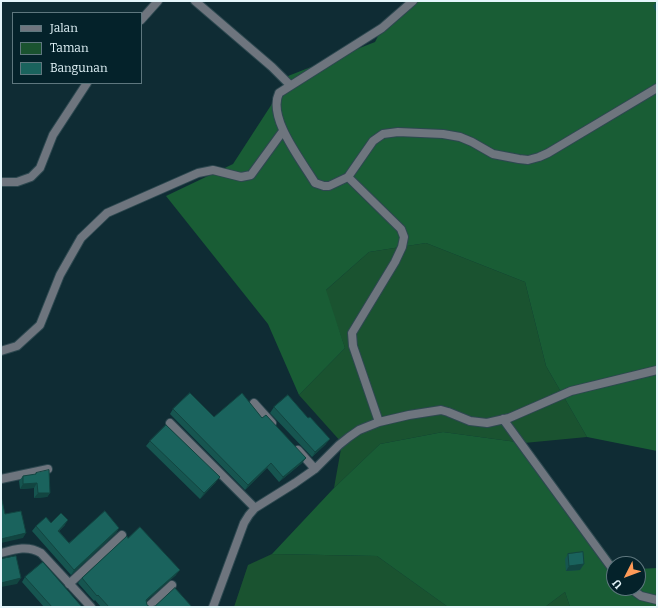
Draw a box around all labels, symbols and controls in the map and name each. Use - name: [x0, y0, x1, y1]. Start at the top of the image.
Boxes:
- legend: [12, 12, 142, 84]
- text: Jalan: [50, 21, 78, 35]
- text: Taman: [50, 41, 89, 55]
- text: Bangunan: [50, 61, 108, 75]
- north arrow: [606, 556, 646, 596]
- text: U: [610, 576, 625, 591]

